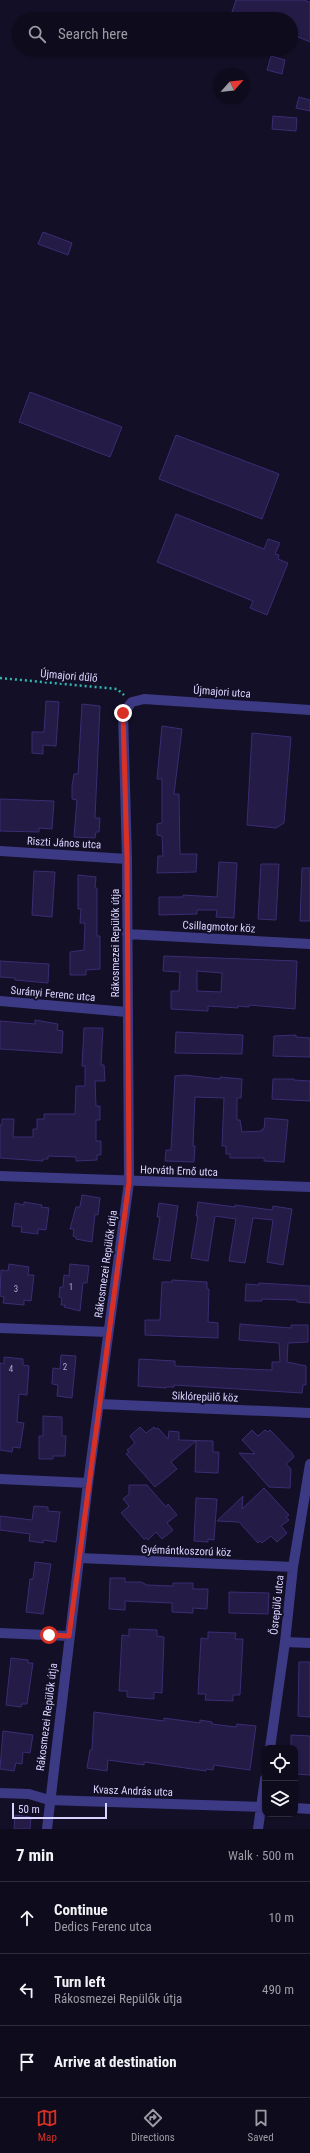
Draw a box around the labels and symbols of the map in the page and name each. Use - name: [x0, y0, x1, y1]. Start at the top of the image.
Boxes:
- north arrow: [214, 68, 250, 104]
- street label: Újmajori dűlő: [40, 667, 99, 685]
- street label: Újmajori utca: [193, 684, 251, 700]
- route end: [114, 704, 132, 722]
- street label: Riszti János utca: [26, 835, 102, 851]
- street label: Rákosmezei Repülők útja: [109, 889, 122, 997]
- street label: Csillagmotor köz: [182, 919, 256, 935]
- street label: Surányi Ferenc utca: [10, 984, 96, 1004]
- street label: Horváth Ernő utca: [140, 1163, 218, 1179]
- street label: Rákosmezei Repülők útja: [92, 1209, 120, 1319]
- house number: 1: [69, 1282, 73, 1292]
- house number: 3: [14, 1284, 18, 1294]
- house number: 2: [63, 1362, 68, 1372]
- house number: 4: [9, 1364, 14, 1374]
- street label: Siklórepülő köz: [172, 1389, 238, 1405]
- street label: Gyémántkoszorú köz: [141, 1543, 232, 1559]
- street label: Ősrepülő utca: [267, 1574, 287, 1636]
- route start: [40, 1626, 58, 1644]
- street label: Rákosmezei Repülők útja: [34, 1662, 60, 1772]
- street label: Kvasz András utca: [93, 1783, 173, 1799]
- scale bar: [12, 1801, 107, 1820]

